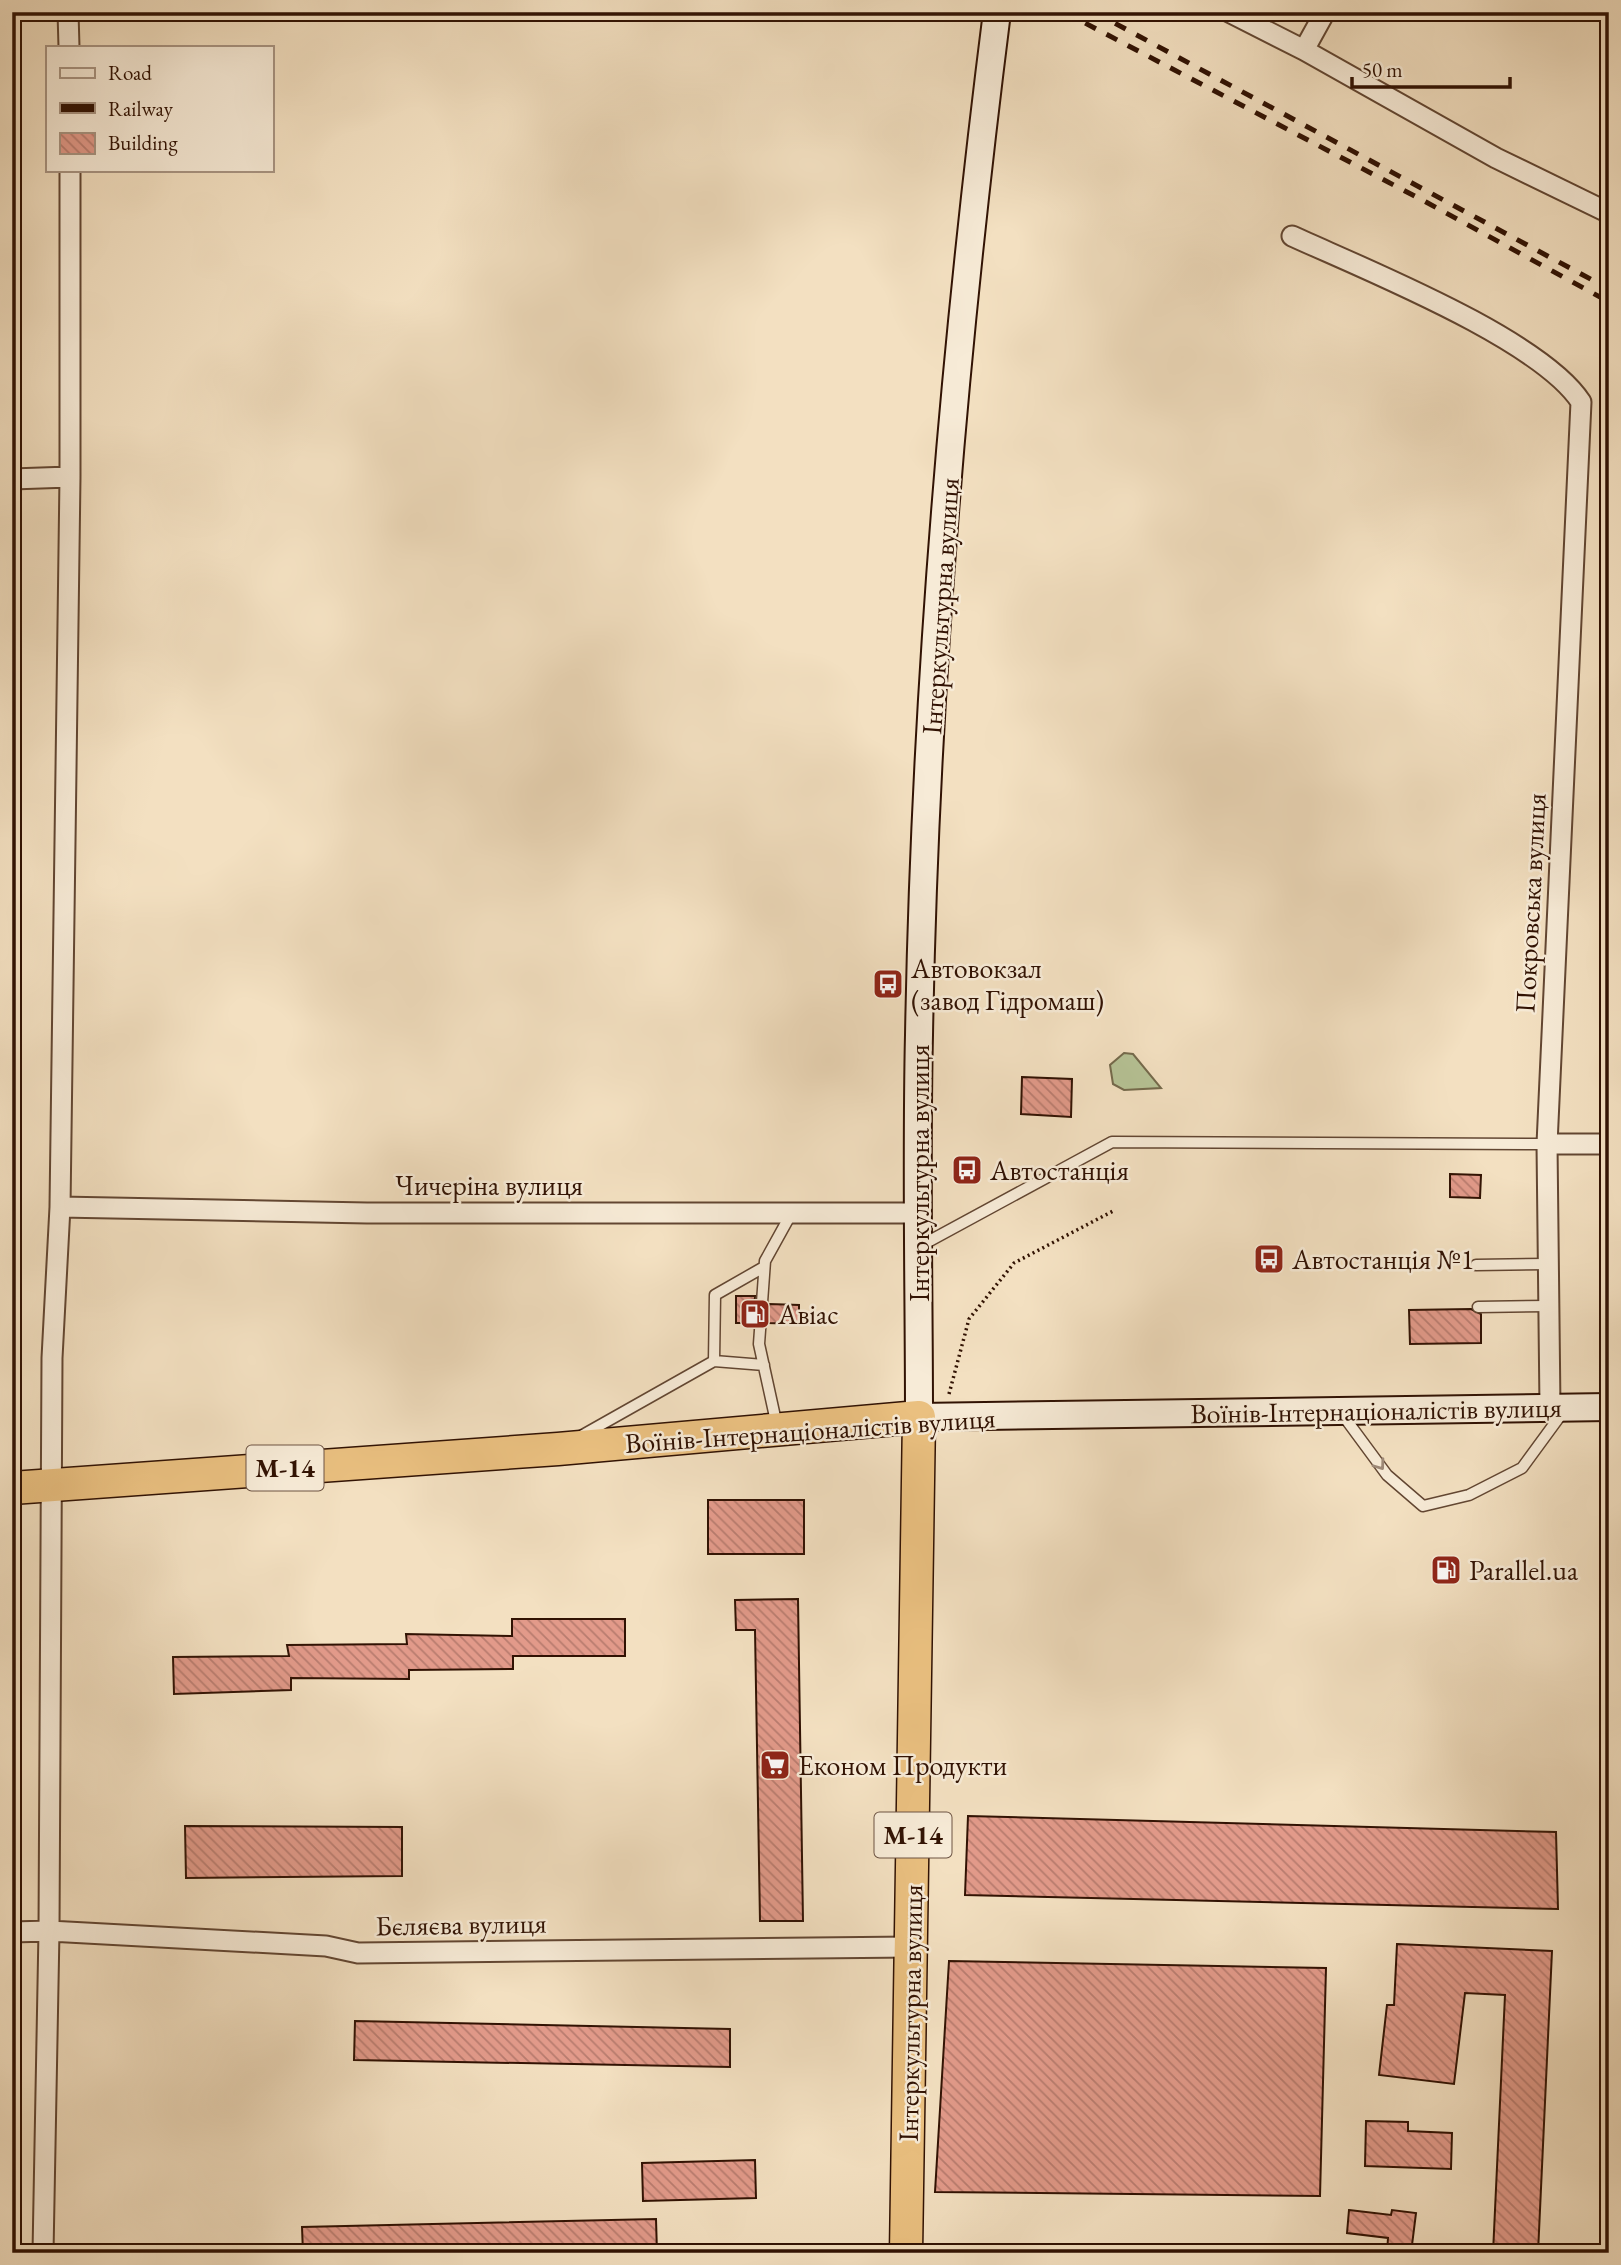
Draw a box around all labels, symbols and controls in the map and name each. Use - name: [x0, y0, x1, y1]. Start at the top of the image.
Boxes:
- legend: [46, 46, 273, 172]
- scale bar: [1352, 46, 1509, 90]
- text: 50 m: [1362, 56, 1403, 83]
- text: Road: [108, 59, 152, 86]
- text: Railway: [108, 95, 174, 122]
- text: Building: [108, 129, 178, 156]
- street label: Інтеркультурна вулиця: [913, 476, 967, 736]
- street label: Покровська вулиця: [1506, 792, 1554, 1014]
- place label: Автовокзал (завод Гідромаш): [910, 950, 1104, 1018]
- bus stop icon: Автовокзал (завод Гідромаш): [871, 967, 905, 1001]
- street label: Інтеркультурна вулиця: [901, 1044, 937, 1302]
- place label: Автостанція: [989, 1152, 1129, 1188]
- bus stop icon: Автостанція: [950, 1153, 984, 1187]
- street label: Чичеріна вулиця: [395, 1167, 583, 1203]
- place label: Автостанція №1: [1291, 1241, 1474, 1277]
- bus stop icon: Автостанція №1: [1252, 1242, 1286, 1276]
- place label: Авіас: [777, 1296, 839, 1332]
- fuel station icon: Авіас: [738, 1297, 772, 1331]
- street label: Воїнів-Інтернаціоналістів вулиця: [1190, 1389, 1562, 1431]
- street label: Воїнів-Інтернаціоналістів вулиця: [623, 1399, 997, 1461]
- road number: М-14: [246, 1446, 324, 1490]
- one-way arrow: [1371, 1457, 1384, 1470]
- place label: Parallel.ua: [1469, 1552, 1579, 1588]
- fuel station icon: Parallel.ua: [1429, 1553, 1463, 1587]
- place label: Економ Продукти: [798, 1747, 1007, 1783]
- supermarket icon: Економ Продукти: [758, 1748, 792, 1782]
- road number: М-14: [874, 1812, 951, 1858]
- street label: Інтеркультурна вулиця: [890, 1884, 930, 2142]
- street label: Бєляєва вулиця: [375, 1905, 547, 1943]

